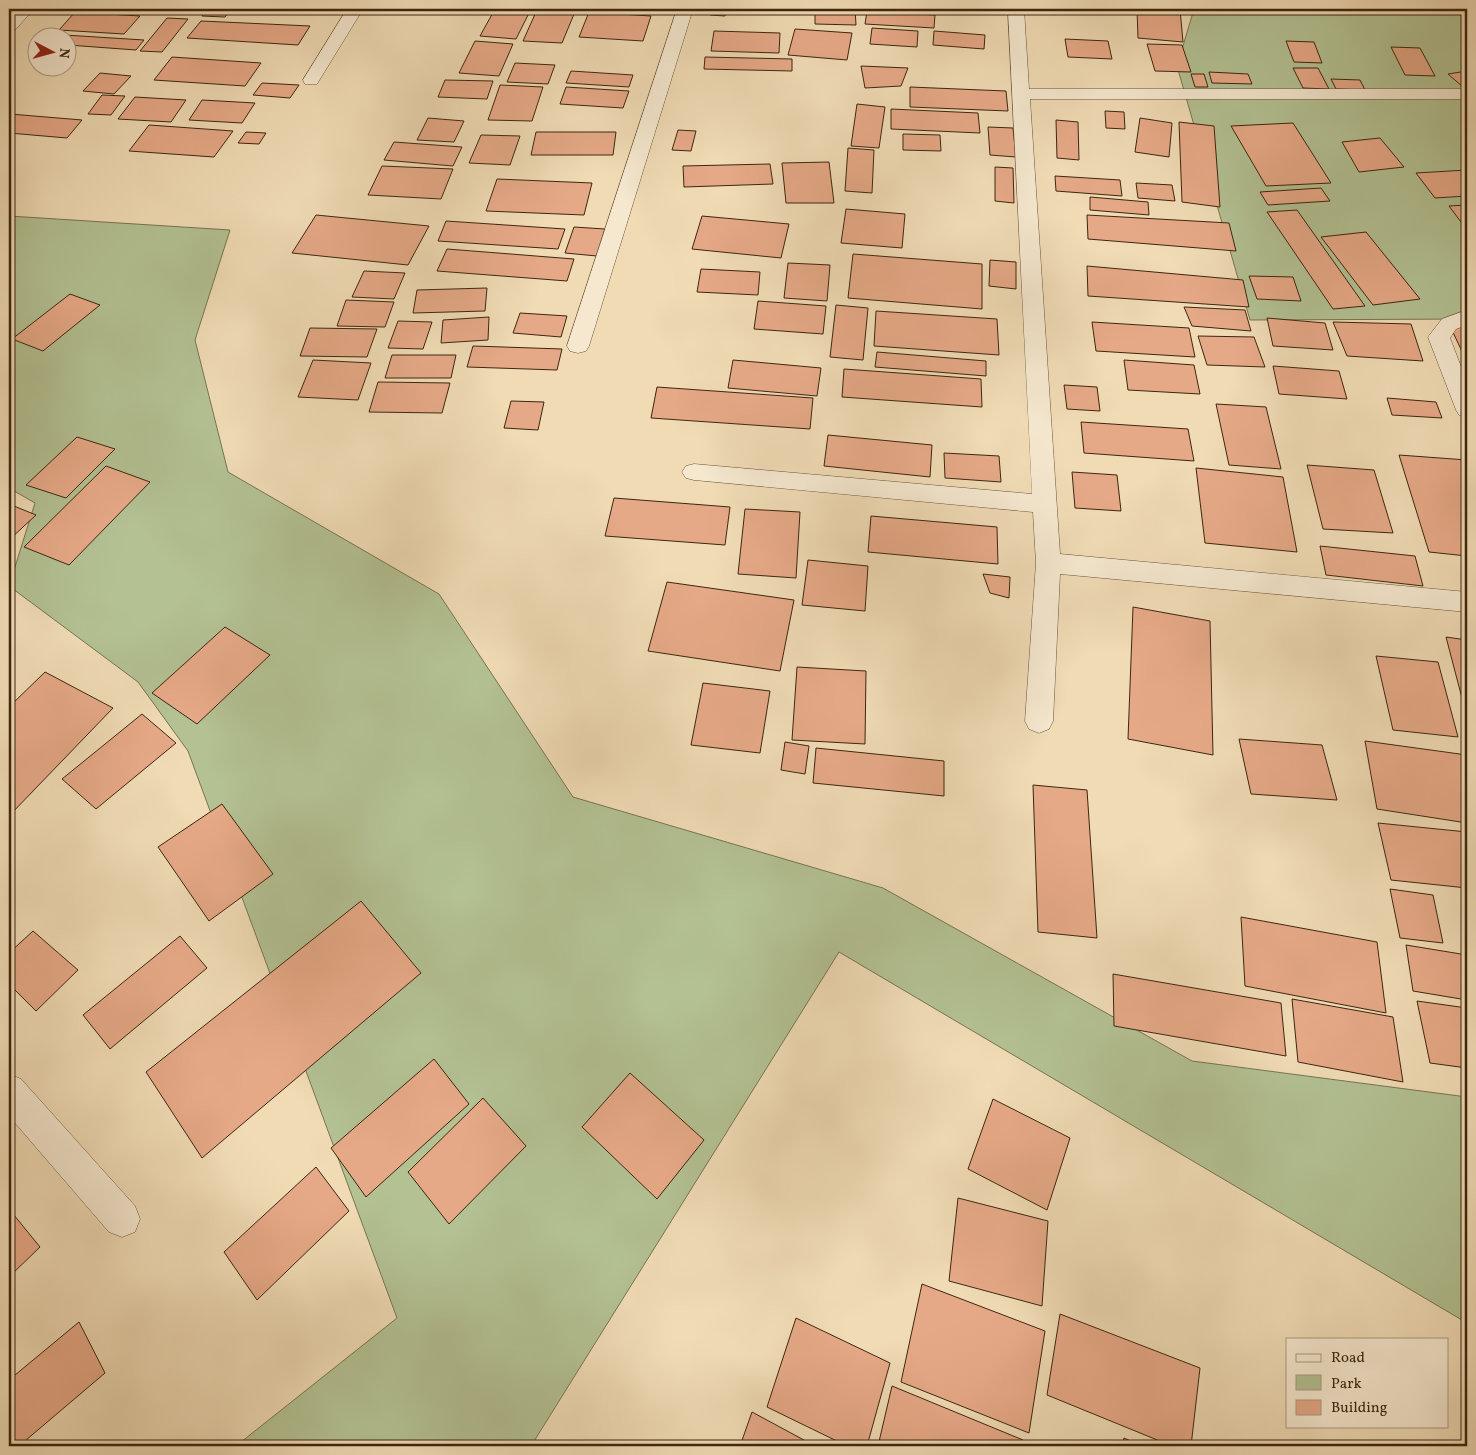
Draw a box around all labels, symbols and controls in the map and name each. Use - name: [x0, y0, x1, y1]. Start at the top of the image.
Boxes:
- north arrow: [28, 28, 78, 78]
- text: N: [53, 47, 73, 59]
- legend: [1286, 1338, 1448, 1428]
- text: Road: [1331, 1348, 1365, 1369]
- text: Park: [1331, 1374, 1362, 1395]
- text: Building: [1331, 1398, 1388, 1419]

